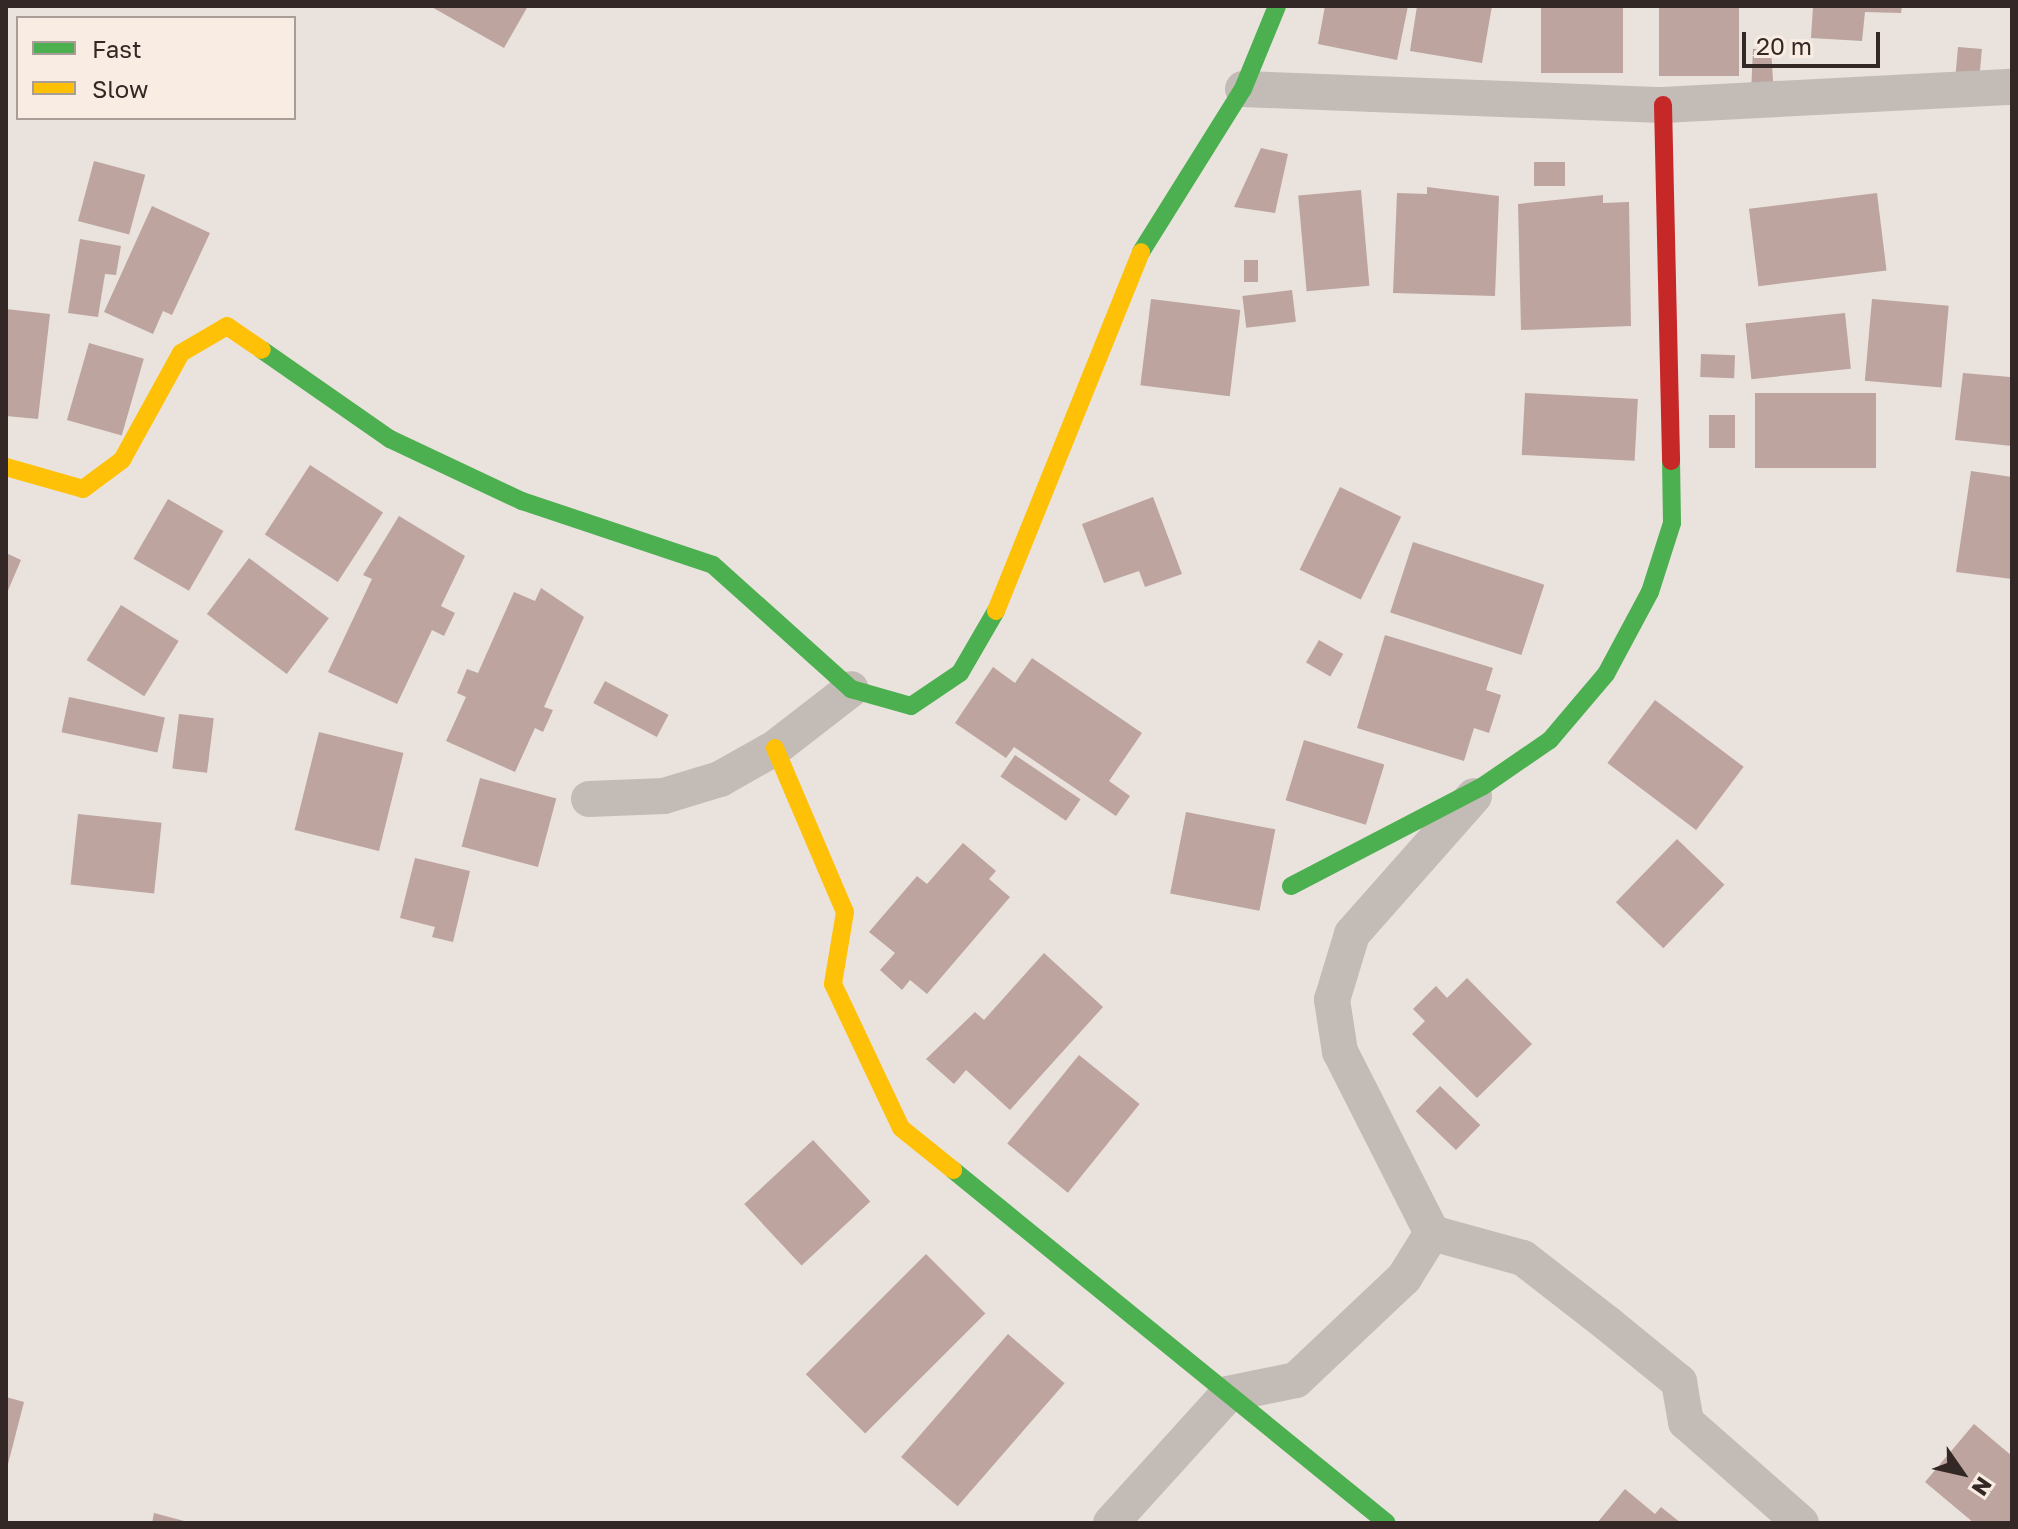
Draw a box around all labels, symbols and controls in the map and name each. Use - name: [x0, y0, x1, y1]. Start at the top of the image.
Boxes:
- legend: [16, 16, 296, 120]
- scale bar: [1746, 16, 1884, 66]
- text: 20 m: [1756, 31, 1812, 60]
- text: Fast: [92, 34, 142, 63]
- text: Slow: [92, 74, 148, 103]
- north arrow: [1922, 1433, 2002, 1513]
- text: N: [1966, 1472, 1998, 1501]

